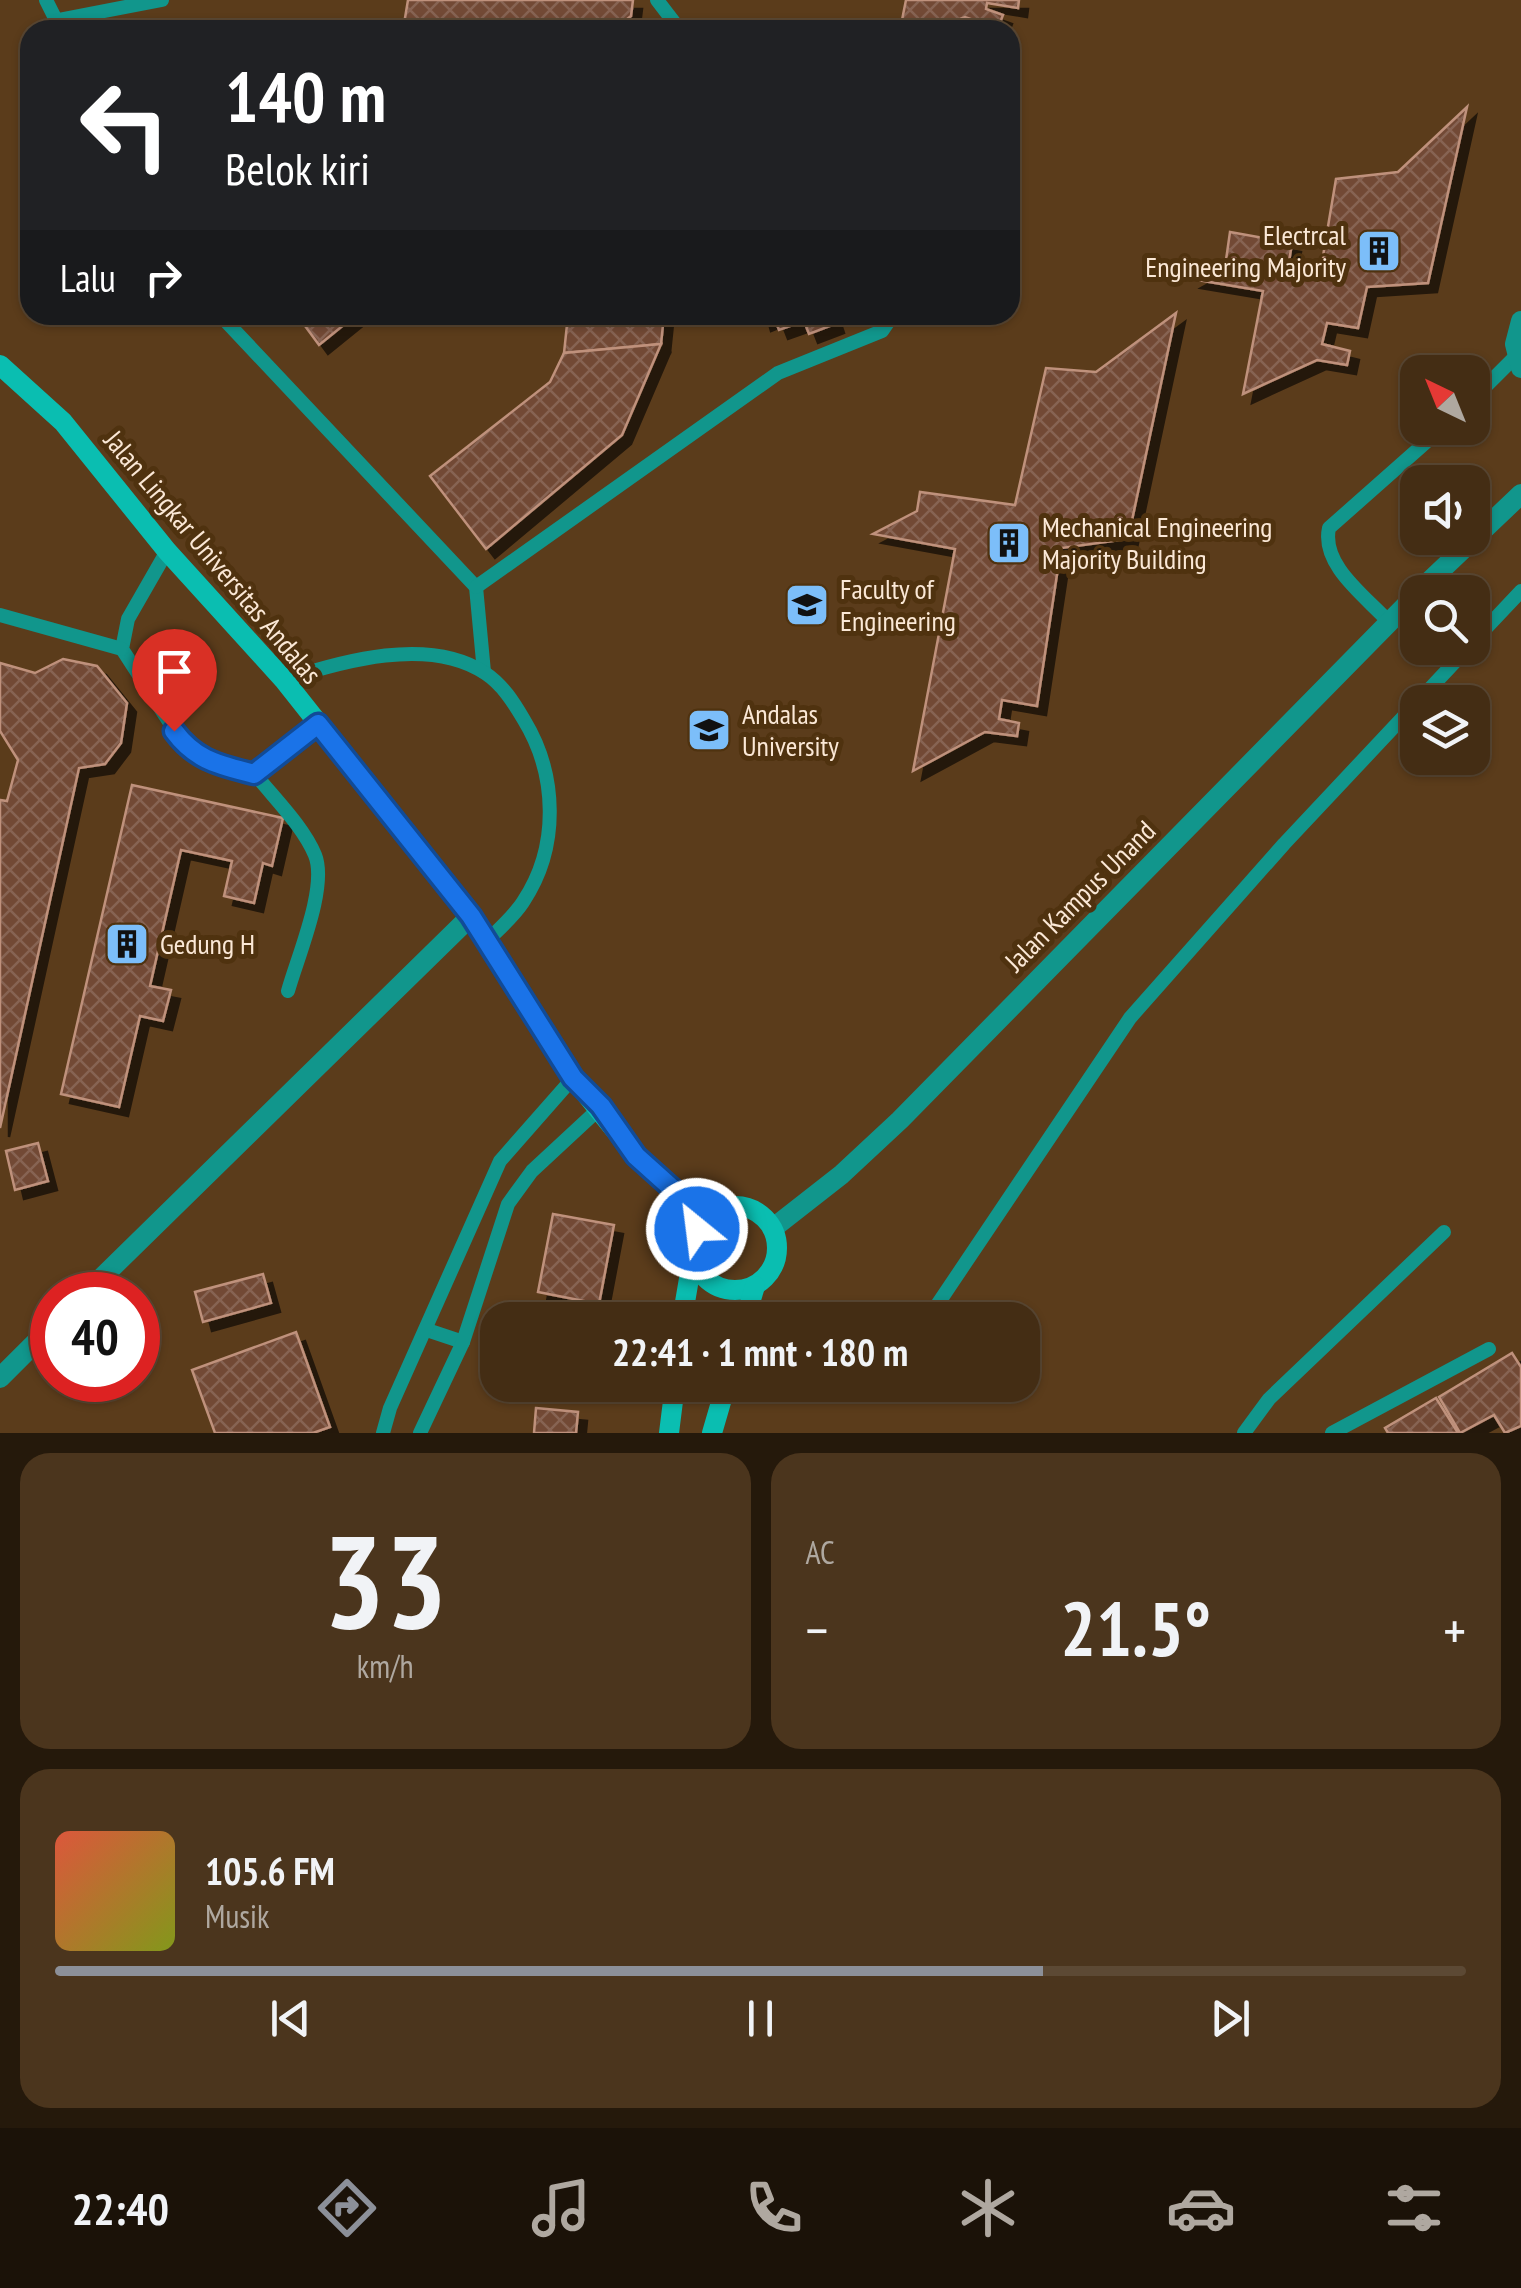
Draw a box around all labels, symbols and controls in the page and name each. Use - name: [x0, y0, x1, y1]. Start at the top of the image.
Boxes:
- text: 140 m: [225, 51, 386, 141]
- icon: left: [60, 60, 190, 190]
- text: Belok kiri: [225, 139, 370, 197]
- place label: Electrcal Engineering Majority: [1145, 216, 1346, 285]
- building icon: Electrcal Engineering Majority: [1356, 228, 1402, 274]
- icon: right: [136, 250, 191, 305]
- text: Lalu: [60, 253, 116, 302]
- north arrow: [1400, 355, 1490, 445]
- map controls: [1400, 355, 1490, 775]
- street label: Jalan Lingkar Universitas Andalas: [96, 422, 330, 691]
- button: sound: [1400, 465, 1490, 555]
- place label: Mechanical Engineering Majority Building: [1042, 508, 1272, 577]
- building icon: Mechanical Engineering Majority Building: [986, 520, 1032, 566]
- place label: Faculty of Engineering: [840, 570, 956, 639]
- button: search: [1400, 575, 1490, 665]
- school or university icon: Faculty of Engineering: [784, 582, 830, 628]
- pin: [132, 629, 217, 732]
- icon: arrive: [147, 644, 202, 699]
- button: layers: [1400, 685, 1490, 775]
- place label: Andalas University: [742, 695, 839, 764]
- school or university icon: Andalas University: [686, 707, 732, 753]
- street label: Jalan Kampus Unand: [996, 812, 1163, 980]
- building icon: Gedung H: [104, 921, 150, 967]
- place label: Gedung H: [160, 925, 255, 962]
- position arrow: [645, 1177, 749, 1281]
- speed limit sign: 40: [30, 1272, 160, 1402]
- text: 22:41 · 1 mnt · 180 m: [612, 1327, 908, 1376]
- text: 33: [323, 1496, 447, 1664]
- text: AC: [806, 1531, 835, 1573]
- text: 21.5°: [1060, 1580, 1211, 1677]
- text: −: [806, 1594, 828, 1665]
- text: +: [1443, 1594, 1466, 1665]
- text: km/h: [357, 1645, 414, 1687]
- text: 105.6 FM: [205, 1846, 335, 1895]
- text: Musik: [205, 1895, 269, 1937]
- icon: previous: [263, 1991, 318, 2046]
- icon: pause: [733, 1991, 788, 2046]
- icon: next: [1203, 1991, 1258, 2046]
- icon: directions: [312, 2173, 382, 2243]
- icon: music: [526, 2173, 596, 2243]
- icon: phone: [739, 2173, 809, 2243]
- icon: climate: [953, 2173, 1023, 2243]
- icon: car: [1166, 2173, 1236, 2243]
- icon: filters: [1379, 2173, 1449, 2243]
- text: 22:40: [72, 2179, 169, 2237]

